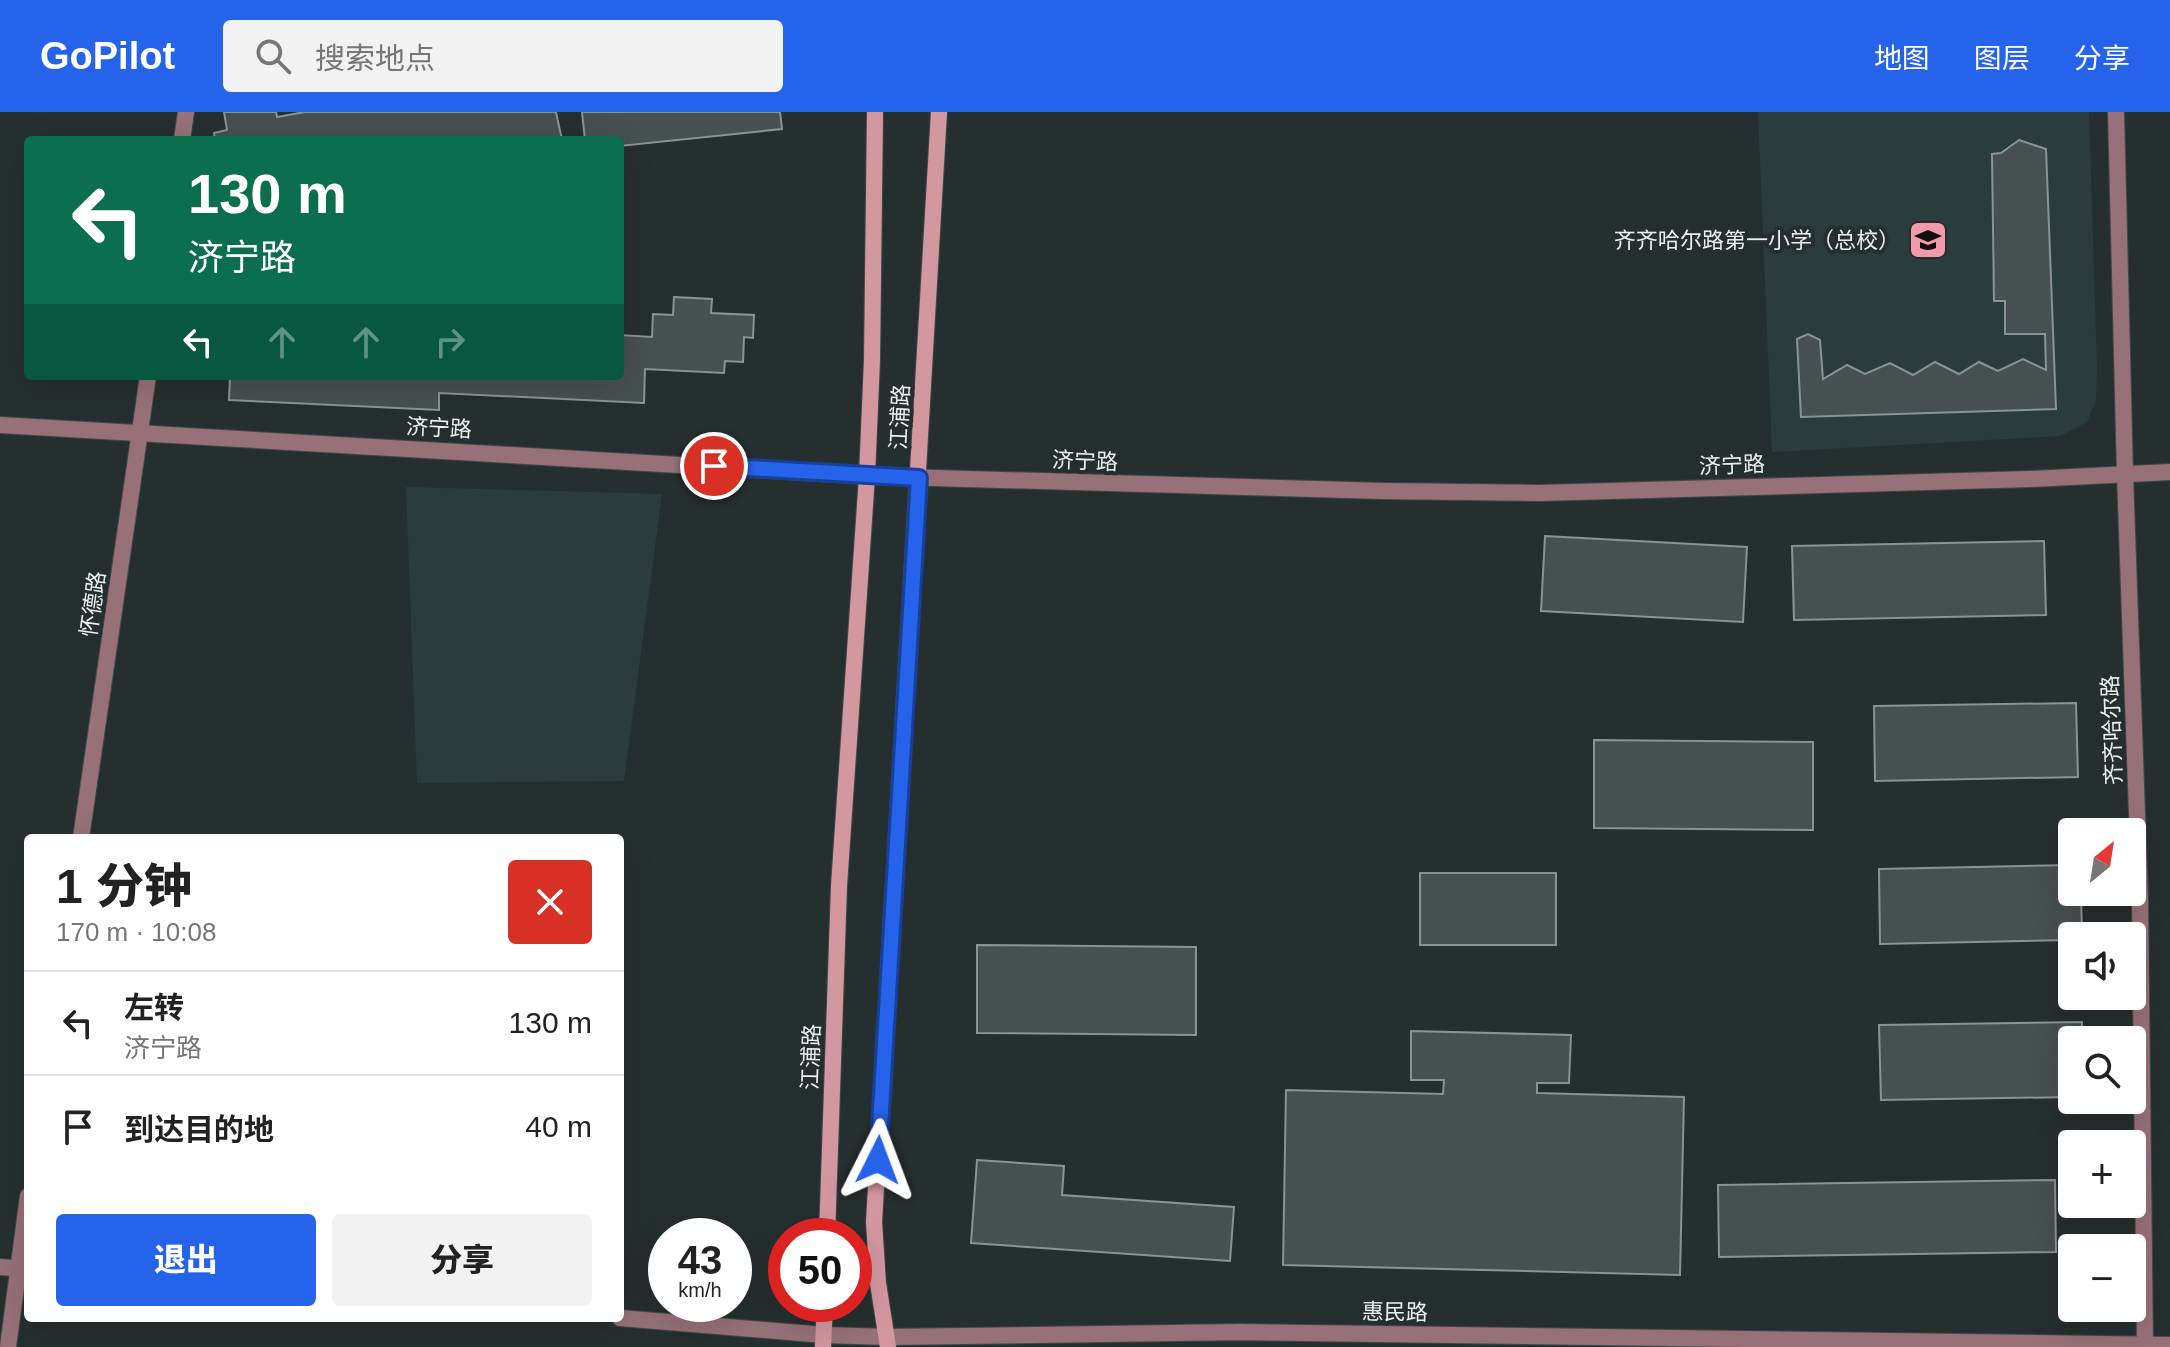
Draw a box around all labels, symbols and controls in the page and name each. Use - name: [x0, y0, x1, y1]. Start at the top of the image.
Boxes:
- search box: [223, 20, 783, 92]
- icon: search: [251, 34, 295, 78]
- text: GoPilot: [40, 35, 175, 77]
- text: 搜索地点: [315, 42, 435, 75]
- text: 地图: [1874, 43, 1930, 74]
- text: 图层: [1974, 43, 2030, 74]
- text: 分享: [2074, 43, 2130, 74]
- text: 130 m: [188, 162, 347, 225]
- icon: left: [56, 168, 160, 272]
- school or university icon: 齐齐哈尔路第一小学（总校）: [1907, 219, 1949, 261]
- place label: 齐齐哈尔路第一小学（总校）: [1614, 228, 1900, 253]
- text: 济宁路: [188, 237, 296, 278]
- icon: left: [176, 320, 220, 364]
- icon: ahead: [260, 320, 304, 364]
- icon: ahead: [344, 320, 388, 364]
- icon: right: [428, 320, 472, 364]
- street label: 江浦路: [886, 383, 914, 451]
- street label: 济宁路: [405, 414, 473, 442]
- pin: [680, 432, 748, 500]
- icon: arrive: [692, 444, 736, 488]
- street label: 济宁路: [1052, 447, 1118, 475]
- street label: 济宁路: [1699, 451, 1765, 479]
- street label: 怀德路: [76, 570, 110, 638]
- street label: 齐齐哈尔路: [2098, 675, 2126, 785]
- north arrow: [2058, 818, 2146, 906]
- map controls: [2058, 818, 2146, 1322]
- text: 1 分钟: [56, 860, 192, 913]
- button: close: [508, 860, 592, 944]
- text: 170 m · 10:08: [56, 917, 216, 947]
- button: sound: [2058, 922, 2146, 1010]
- text: 左转: [124, 991, 184, 1024]
- icon: left: [56, 1001, 100, 1045]
- text: 130 m: [509, 1006, 592, 1039]
- street label: 江浦路: [797, 1024, 825, 1090]
- button: search: [2058, 1026, 2146, 1114]
- text: 济宁路: [124, 1033, 202, 1063]
- icon: arrive: [56, 1105, 100, 1149]
- text: 40 m: [525, 1110, 592, 1143]
- text: 到达目的地: [124, 1113, 274, 1146]
- position arrow: [836, 1118, 920, 1202]
- button: +: [2058, 1130, 2146, 1218]
- button: 退出: [56, 1214, 316, 1306]
- button: 分享: [332, 1214, 592, 1306]
- speed limit sign: 50: [768, 1218, 872, 1322]
- button: −: [2058, 1234, 2146, 1322]
- text: 43: [678, 1238, 722, 1282]
- text: km/h: [678, 1279, 722, 1301]
- street label: 惠民路: [1362, 1299, 1428, 1325]

